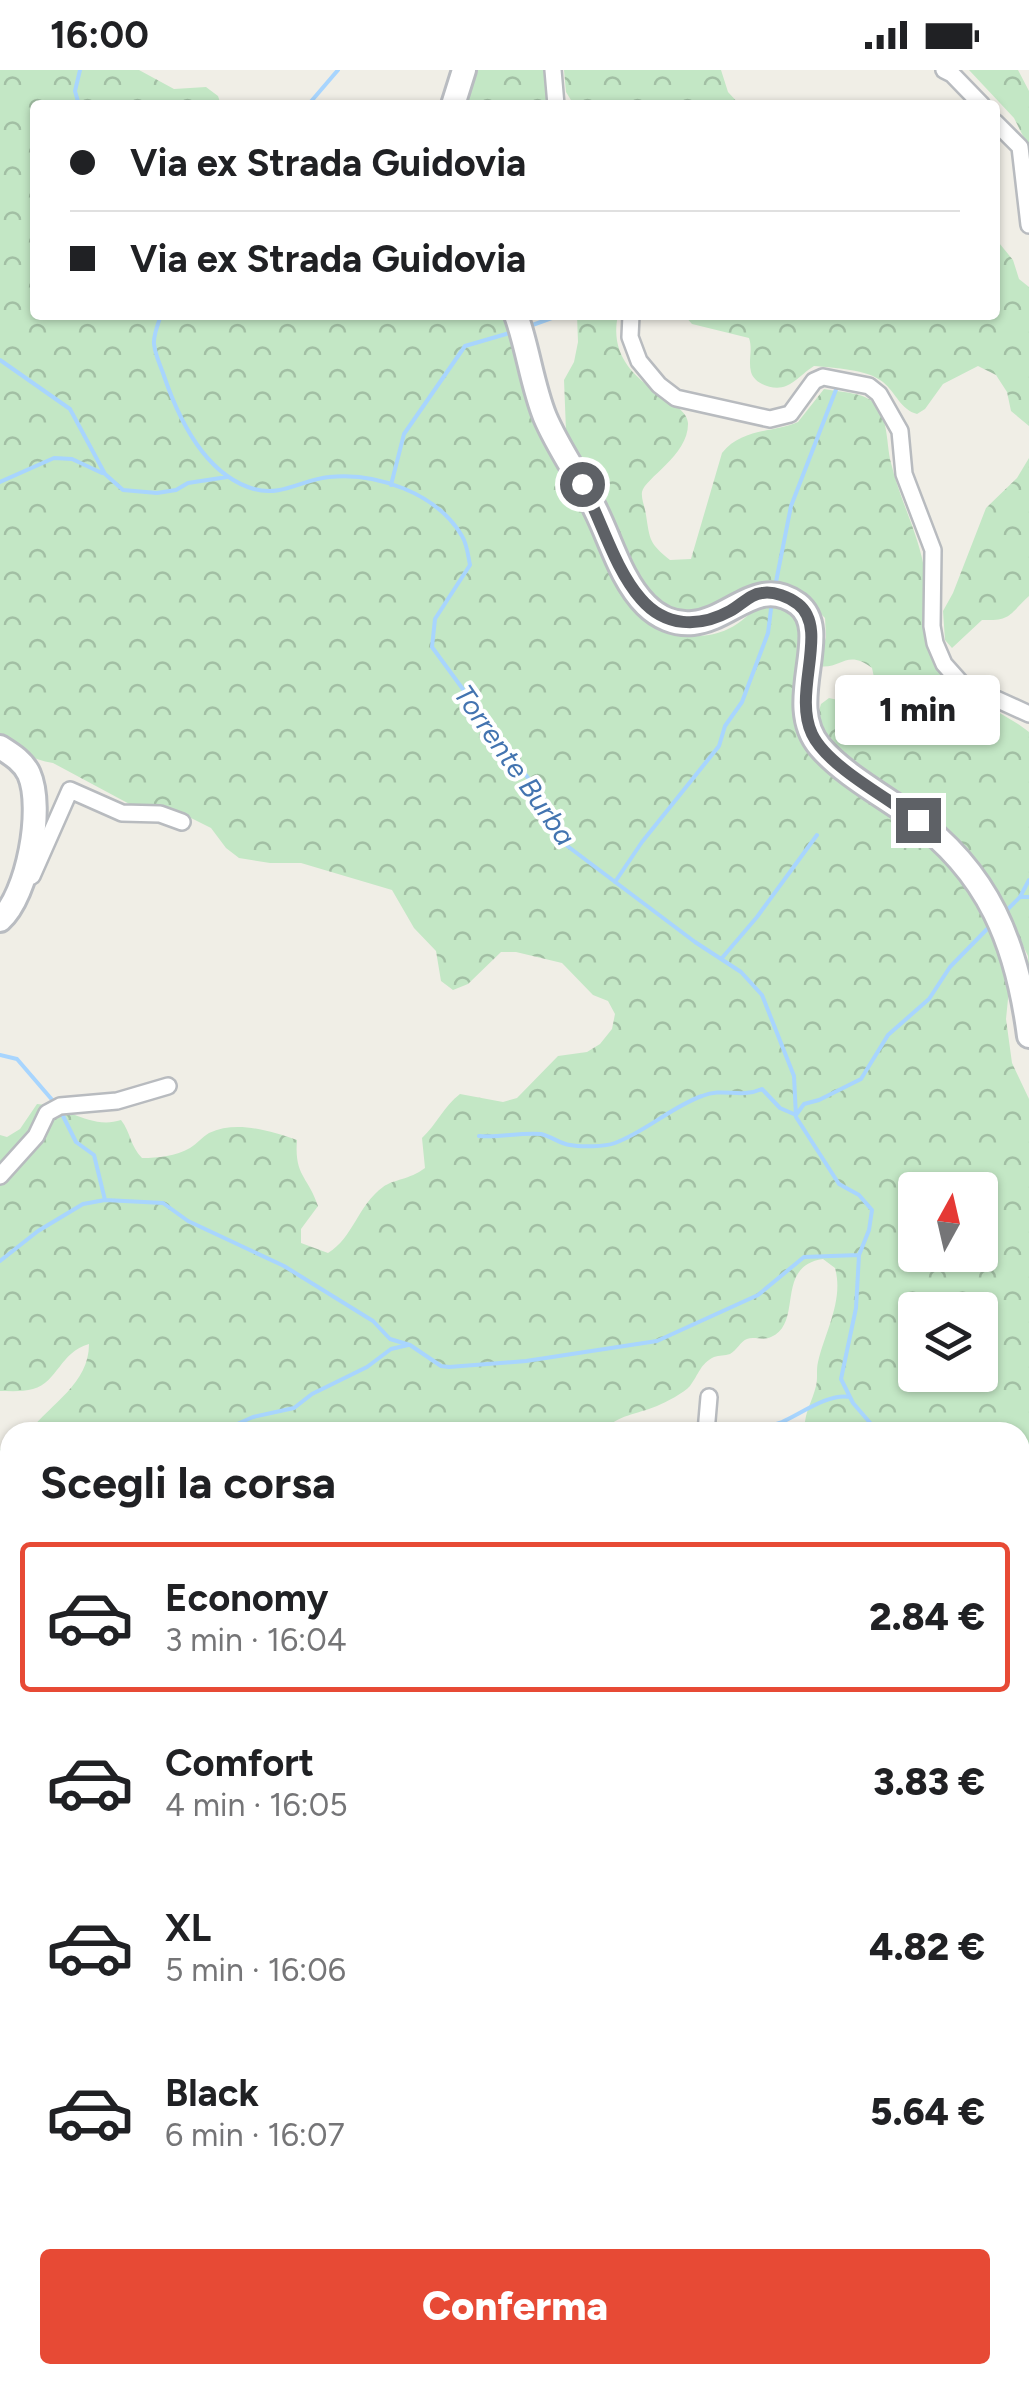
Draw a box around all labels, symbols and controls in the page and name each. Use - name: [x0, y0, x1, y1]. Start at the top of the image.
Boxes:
- text: 16:00: [50, 12, 149, 58]
- text: Via ex Strada Guidovia: [130, 140, 526, 186]
- text: Via ex Strada Guidovia: [130, 236, 526, 282]
- route start: [560, 462, 605, 507]
- callout: 1 min: [836, 675, 1000, 745]
- water label: Torrente Burba: [447, 678, 583, 852]
- text: 1 min: [879, 691, 956, 729]
- route end: [896, 798, 941, 843]
- north arrow: [898, 1172, 998, 1272]
- map controls: [898, 1172, 998, 1392]
- button: layers: [898, 1292, 998, 1392]
- text: Scegli la corsa: [40, 1455, 336, 1509]
- icon: car: [45, 1572, 135, 1662]
- text: Economy: [165, 1575, 328, 1621]
- text: 2.84 €: [869, 1594, 985, 1640]
- text: 3 min · 16:04: [165, 1621, 347, 1659]
- icon: car: [45, 1737, 135, 1827]
- text: Comfort: [165, 1740, 314, 1786]
- text: 3.83 €: [873, 1759, 985, 1805]
- text: 4 min · 16:05: [165, 1786, 348, 1824]
- icon: car: [45, 1902, 135, 1992]
- text: XL: [165, 1905, 211, 1951]
- text: 4.82 €: [869, 1924, 985, 1970]
- text: 5 min · 16:06: [165, 1951, 346, 1989]
- icon: car: [45, 2067, 135, 2157]
- text: Black: [165, 2070, 259, 2116]
- text: 5.64 €: [870, 2089, 985, 2135]
- text: 6 min · 16:07: [165, 2116, 345, 2154]
- button: Conferma: [40, 2249, 990, 2364]

